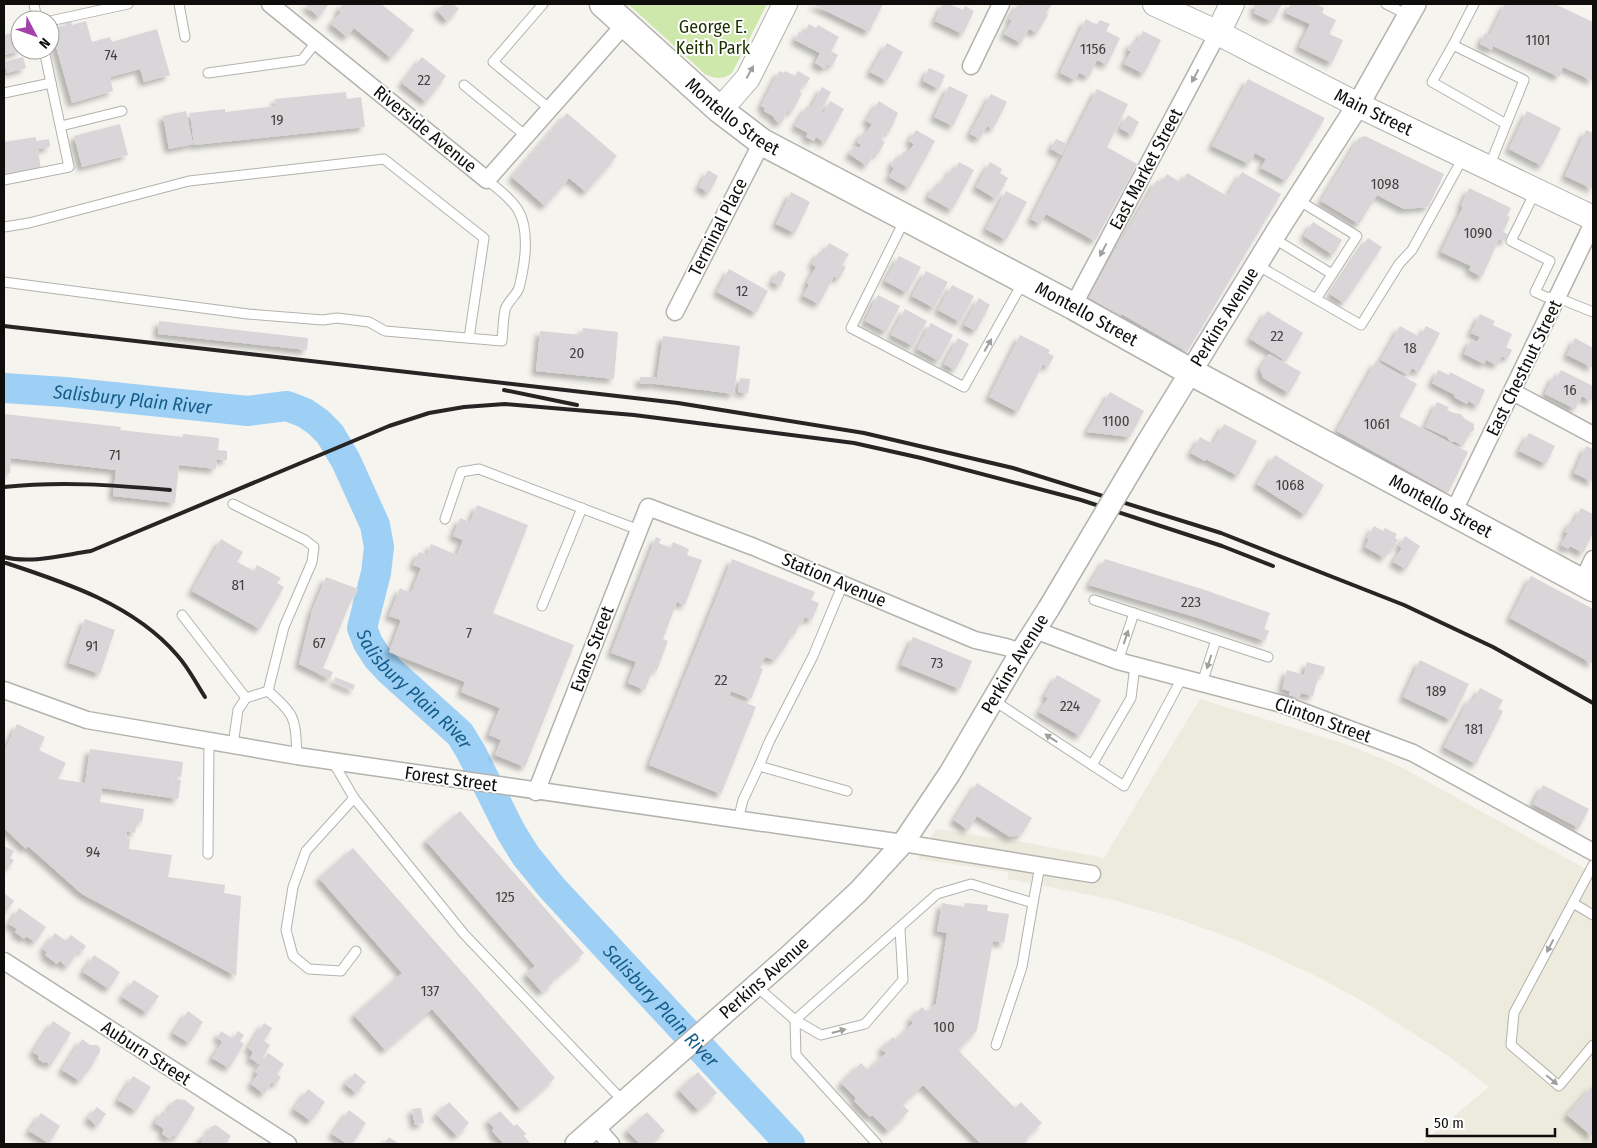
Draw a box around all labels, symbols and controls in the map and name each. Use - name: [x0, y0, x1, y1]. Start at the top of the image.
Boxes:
- north arrow: [10, 10, 60, 60]
- park label: George E. Keith Park: [676, 16, 751, 59]
- house number: 1101: [1526, 31, 1550, 49]
- text: N: [35, 34, 54, 52]
- house number: 1156: [1080, 40, 1106, 58]
- house number: 74: [105, 46, 117, 64]
- one-way arrow: [746, 66, 755, 79]
- one-way arrow: [1191, 68, 1199, 83]
- house number: 22: [417, 71, 431, 89]
- street label: Montello Street: [681, 73, 783, 160]
- street label: Riverside Avenue: [369, 81, 481, 177]
- street label: Main Street: [1331, 84, 1416, 141]
- street label: East Market Street: [1105, 105, 1187, 233]
- house number: 19: [270, 111, 284, 129]
- street label: Terminal Place: [684, 174, 752, 280]
- house number: 1098: [1371, 175, 1399, 193]
- house number: 1090: [1464, 224, 1492, 242]
- one-way arrow: [1099, 243, 1107, 258]
- street label: Perkins Avenue: [1186, 263, 1263, 371]
- street label: Montello Street: [1031, 277, 1142, 351]
- house number: 12: [736, 282, 749, 300]
- street label: East Chestnut Street: [1481, 296, 1567, 440]
- house number: 22: [1270, 327, 1284, 345]
- one-way arrow: [983, 338, 992, 351]
- house number: 18: [1403, 339, 1417, 357]
- house number: 20: [570, 344, 584, 362]
- water label: Salisbury Plain River: [52, 380, 214, 419]
- house number: 16: [1563, 381, 1577, 399]
- house number: 1100: [1102, 412, 1130, 430]
- house number: 1061: [1364, 415, 1390, 433]
- house number: 71: [109, 446, 121, 464]
- street label: Montello Street: [1385, 470, 1496, 543]
- house number: 1068: [1276, 476, 1304, 494]
- street label: Station Avenue: [779, 548, 890, 612]
- house number: 81: [232, 576, 244, 594]
- house number: 223: [1181, 593, 1201, 611]
- street label: Evans Street: [566, 603, 618, 695]
- street label: Perkins Avenue: [976, 610, 1053, 718]
- house number: 7: [466, 624, 472, 642]
- water label: Salisbury Plain River: [351, 625, 478, 754]
- one-way arrow: [1122, 629, 1130, 644]
- house number: 67: [312, 634, 326, 652]
- house number: 91: [86, 637, 98, 655]
- house number: 73: [931, 654, 944, 672]
- one-way arrow: [1204, 654, 1212, 669]
- house number: 22: [714, 671, 728, 689]
- house number: 189: [1426, 682, 1446, 700]
- street label: Clinton Street: [1272, 692, 1374, 748]
- house number: 224: [1060, 697, 1080, 715]
- house number: 181: [1465, 720, 1483, 738]
- one-way arrow: [1044, 734, 1058, 743]
- street label: Forest Street: [403, 762, 499, 796]
- house number: 94: [86, 843, 100, 861]
- house number: 125: [495, 888, 515, 906]
- street label: Perkins Avenue: [715, 932, 814, 1024]
- water label: Salisbury Plain River: [598, 939, 724, 1073]
- one-way arrow: [1546, 939, 1554, 954]
- house number: 137: [421, 982, 439, 1000]
- street label: Auburn Street: [97, 1016, 195, 1090]
- house number: 100: [933, 1018, 955, 1036]
- one-way arrow: [832, 1026, 847, 1034]
- one-way arrow: [1546, 1075, 1559, 1086]
- scale bar: [1427, 1106, 1554, 1138]
- text: 50 m: [1434, 1114, 1464, 1132]

